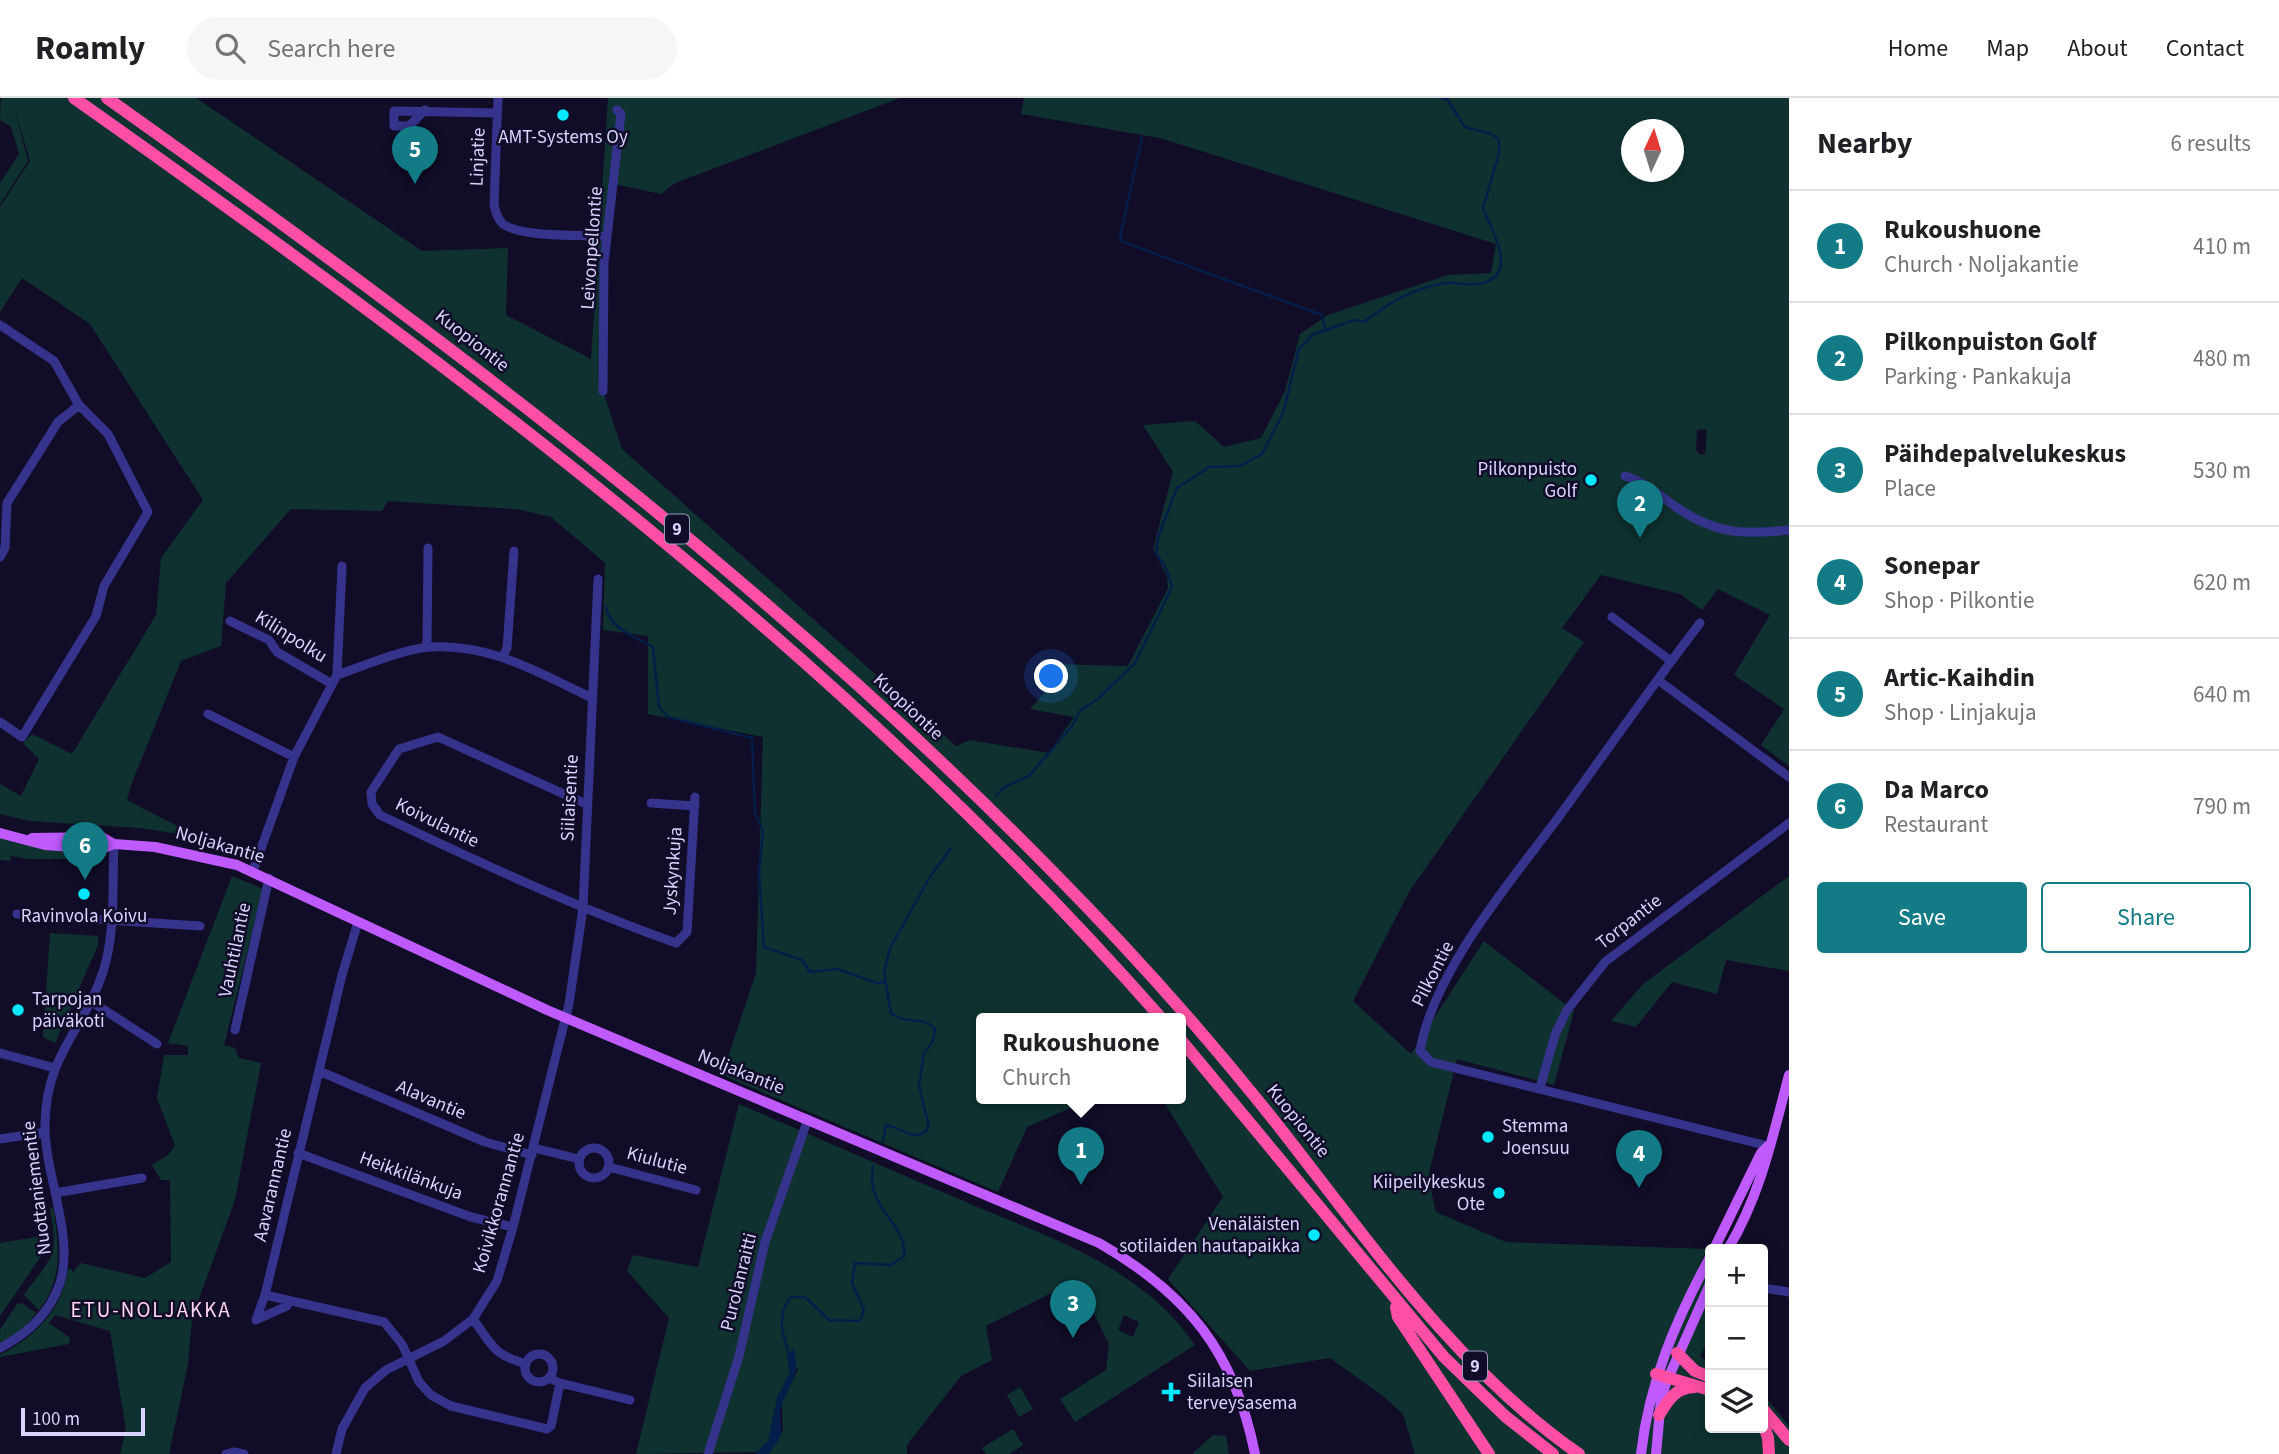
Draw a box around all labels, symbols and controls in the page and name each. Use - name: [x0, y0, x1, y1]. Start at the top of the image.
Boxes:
- search box: [187, 17, 677, 80]
- text: Roamly: [35, 25, 145, 72]
- icon: search: [211, 29, 249, 67]
- text: Search here: [267, 30, 395, 67]
- text: Home: [1888, 31, 1948, 66]
- text: Map: [1986, 31, 2029, 66]
- text: About: [2067, 31, 2128, 66]
- text: Contact: [2166, 31, 2244, 66]
- marker: AMT-Systems Oy: [555, 107, 571, 123]
- north arrow: [1621, 119, 1684, 182]
- text: Nearby: [1817, 122, 1912, 165]
- place label: AMT-Systems Oy: [498, 124, 628, 151]
- pin: 5: [392, 126, 438, 184]
- street label: Linjatie: [463, 127, 493, 187]
- text: 6 results: [2171, 127, 2251, 160]
- street label: Leivonpellontie: [574, 185, 610, 311]
- text: Rukoushuone: [1884, 211, 2041, 248]
- text: 1: [1834, 230, 1846, 263]
- text: 410 m: [2193, 230, 2251, 263]
- text: Church · Noljakantie: [1884, 248, 2079, 281]
- street label: Kuopiontie: [429, 303, 515, 379]
- text: Pilkonpuiston Golf: [1884, 323, 2096, 360]
- text: 2: [1834, 342, 1846, 375]
- text: 480 m: [2193, 342, 2251, 375]
- text: Parking · Pankakuja: [1884, 360, 2072, 393]
- text: Päihdepalvelukeskus: [1884, 435, 2126, 472]
- text: 3: [1834, 454, 1846, 487]
- text: 530 m: [2193, 454, 2251, 487]
- place label: Pilkonpuisto Golf: [1477, 456, 1578, 505]
- marker: Pilkonpuisto Golf: [1583, 472, 1599, 488]
- text: Place: [1884, 472, 1936, 505]
- pin: 2: [1617, 480, 1663, 538]
- road number: 9: [665, 514, 689, 544]
- text: Sonepar: [1884, 547, 1980, 584]
- text: 4: [1834, 566, 1846, 599]
- text: 620 m: [2193, 566, 2251, 599]
- text: Shop · Pilkontie: [1884, 584, 2034, 617]
- street label: Kilinpolku: [250, 604, 332, 670]
- your location: [1034, 659, 1068, 693]
- text: Artic-Kaihdin: [1884, 659, 2035, 696]
- street label: Kuopiontie: [867, 667, 949, 747]
- text: 5: [1834, 678, 1846, 711]
- text: 640 m: [2193, 678, 2251, 711]
- text: Shop · Linjakuja: [1884, 696, 2037, 729]
- street label: Siilaisentie: [554, 754, 586, 842]
- text: Da Marco: [1884, 771, 1989, 808]
- text: 6: [1834, 790, 1846, 823]
- text: 790 m: [2193, 790, 2251, 823]
- street label: Koivulantie: [390, 791, 484, 855]
- text: Restaurant: [1884, 808, 1988, 841]
- street label: Noljakantie: [172, 819, 268, 871]
- pin: 6: [62, 822, 108, 880]
- street label: Jyskynkuja: [656, 826, 690, 916]
- button: Save: [1817, 882, 2027, 953]
- button: Share: [2041, 882, 2251, 953]
- marker: Ravinvola Koivu: [76, 886, 92, 902]
- street label: Torpantie: [1591, 888, 1667, 956]
- street label: Vauhtilantie: [212, 900, 258, 1000]
- place label: Ravinvola Koivu: [21, 903, 147, 930]
- street label: Pilkontie: [1405, 936, 1461, 1012]
- place label: Tarpojan päiväkoti: [32, 986, 105, 1035]
- marker: Tarpojan päiväkoti: [10, 1002, 26, 1018]
- popup: [976, 1013, 1186, 1104]
- text: Rukoushuone: [1002, 1024, 1160, 1061]
- street label: Noljakantie: [693, 1042, 789, 1102]
- text: Church: [1002, 1061, 1071, 1094]
- street label: Alavantie: [392, 1073, 470, 1127]
- street label: Kuopiontie: [1260, 1078, 1336, 1164]
- place label: Stemma Joensuu: [1502, 1113, 1570, 1162]
- street label: Nuottaniementie: [15, 1119, 59, 1257]
- street label: Aavarannantie: [247, 1126, 299, 1244]
- pin: 1: [1058, 1127, 1104, 1185]
- marker: Stemma Joensuu: [1480, 1129, 1496, 1145]
- street label: Koivikkorannantie: [466, 1130, 532, 1276]
- pin: 4: [1616, 1130, 1662, 1188]
- street label: Kiulutie: [624, 1140, 690, 1182]
- street label: Heikkilänkuja: [355, 1145, 467, 1207]
- place label: Kiipeilykeskus Ote: [1372, 1169, 1485, 1218]
- marker: Kiipeilykeskus Ote: [1491, 1185, 1507, 1201]
- place label: Venäläisten sotilaiden hautapaikka: [1119, 1211, 1300, 1260]
- marker: Venäläisten sotilaiden hautapaikka: [1306, 1227, 1322, 1243]
- street label: Purolanraitti: [714, 1230, 764, 1334]
- map controls: [1705, 1244, 1768, 1433]
- button: +: [1705, 1244, 1768, 1307]
- pin: 3: [1050, 1280, 1096, 1338]
- district label: ETU-NOLJAKKA: [70, 1295, 232, 1325]
- button: −: [1705, 1307, 1768, 1370]
- road number: 9: [1463, 1352, 1487, 1380]
- place label: Siilaisen terveysasema: [1187, 1368, 1297, 1417]
- button: layers: [1705, 1370, 1768, 1433]
- marker: Siilaisen terveysasema: [1161, 1382, 1181, 1402]
- scale bar: [21, 1405, 145, 1437]
- text: 100 m: [32, 1406, 80, 1433]

